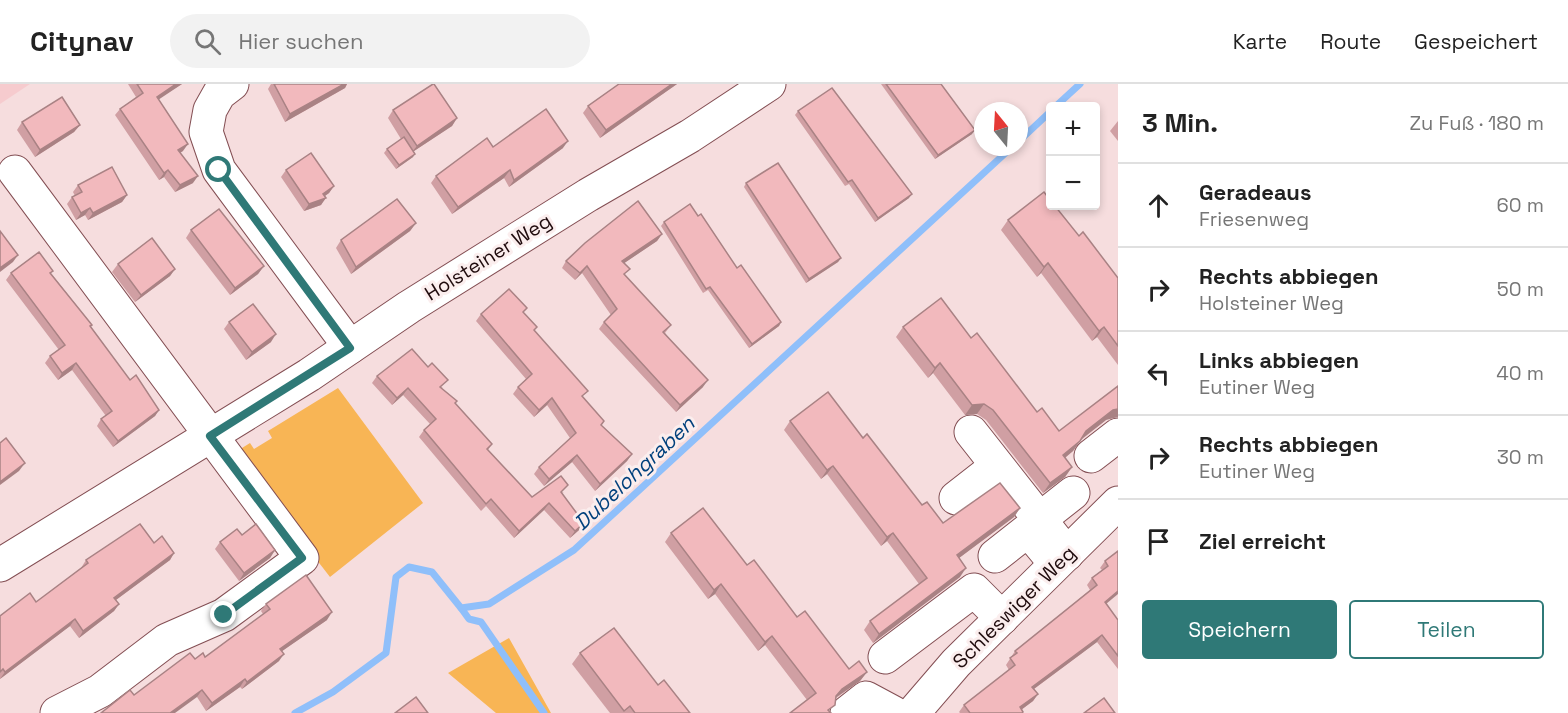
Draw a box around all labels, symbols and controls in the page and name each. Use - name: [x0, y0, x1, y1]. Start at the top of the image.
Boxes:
- search box: [170, 14, 590, 68]
- text: Citynav: [30, 23, 134, 59]
- icon: search: [191, 25, 224, 58]
- text: Hier suchen: [239, 27, 364, 55]
- text: Karte: [1233, 28, 1287, 55]
- text: Route: [1320, 28, 1381, 55]
- text: Gespeichert: [1414, 28, 1538, 55]
- north arrow: [974, 102, 1028, 156]
- map controls: [1046, 102, 1100, 210]
- button: +: [1046, 102, 1100, 156]
- text: 3 Min.: [1142, 106, 1218, 140]
- text: Zu Fuß · 180 m: [1410, 110, 1544, 136]
- route start: [205, 156, 231, 182]
- button: −: [1046, 156, 1100, 210]
- text: Geradeaus: [1199, 178, 1311, 206]
- icon: ahead: [1142, 189, 1175, 222]
- text: 60 m: [1497, 192, 1544, 218]
- text: Friesenweg: [1199, 206, 1309, 232]
- street label: Holsteiner Weg: [420, 208, 556, 306]
- text: Rechts abbiegen: [1199, 262, 1379, 290]
- icon: right: [1142, 273, 1175, 306]
- text: 50 m: [1497, 276, 1544, 302]
- text: Holsteiner Weg: [1199, 290, 1344, 316]
- text: Links abbiegen: [1199, 346, 1359, 374]
- icon: left: [1142, 357, 1175, 390]
- text: 40 m: [1496, 360, 1544, 386]
- text: Eutiner Weg: [1199, 374, 1315, 400]
- water label: Dubelohgraben: [568, 409, 701, 536]
- text: Rechts abbiegen: [1199, 430, 1379, 458]
- icon: right: [1142, 441, 1175, 474]
- text: 30 m: [1497, 444, 1544, 470]
- text: Eutiner Weg: [1199, 458, 1315, 484]
- icon: arrive: [1142, 525, 1175, 558]
- text: Ziel erreicht: [1199, 527, 1326, 555]
- street label: Schleswiger Weg: [947, 540, 1081, 674]
- button: Speichern: [1142, 600, 1337, 659]
- button: Teilen: [1349, 600, 1544, 659]
- route end: [210, 601, 236, 627]

